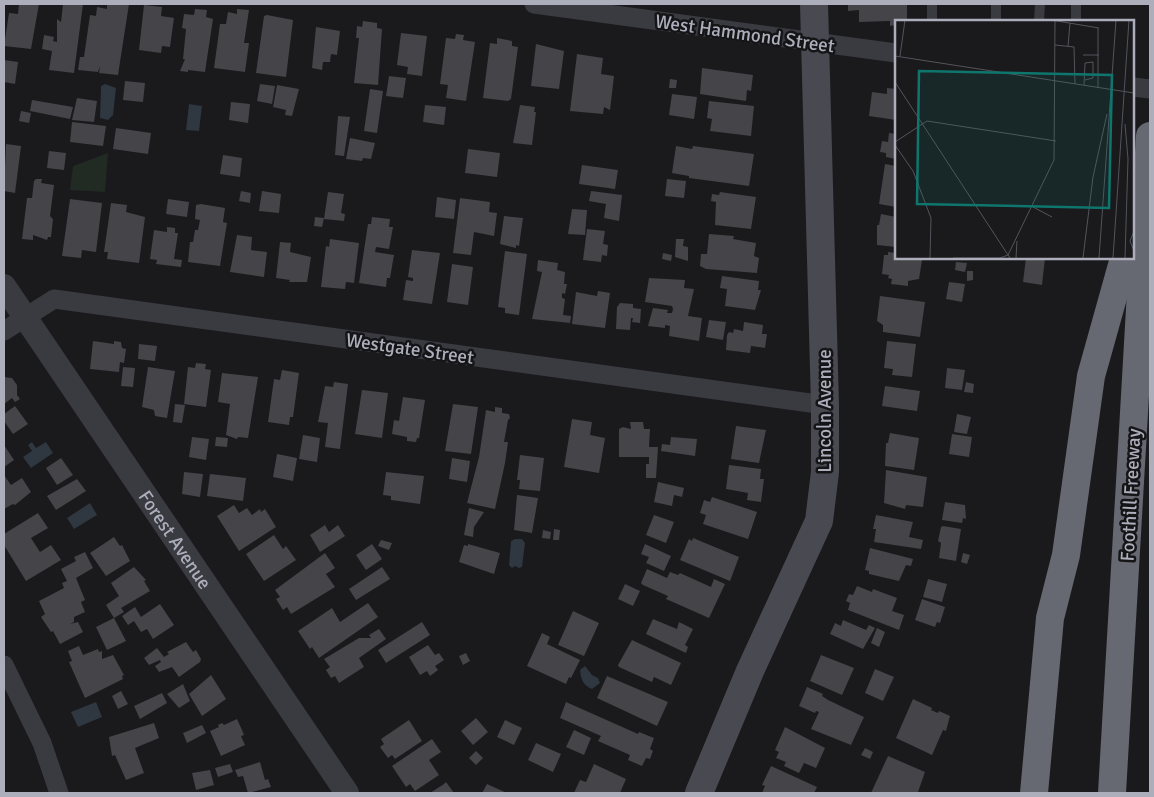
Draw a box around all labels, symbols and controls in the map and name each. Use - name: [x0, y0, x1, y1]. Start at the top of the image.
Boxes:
- street label: West Hammond Street: [654, 10, 836, 59]
- inset map: [895, 20, 1134, 259]
- street label: Westgate Street: [344, 328, 476, 370]
- street label: Lincoln Avenue: [813, 349, 837, 473]
- street label: Foothill Freeway: [1116, 428, 1146, 562]
- street label: Forest Avenue: [133, 486, 217, 594]

